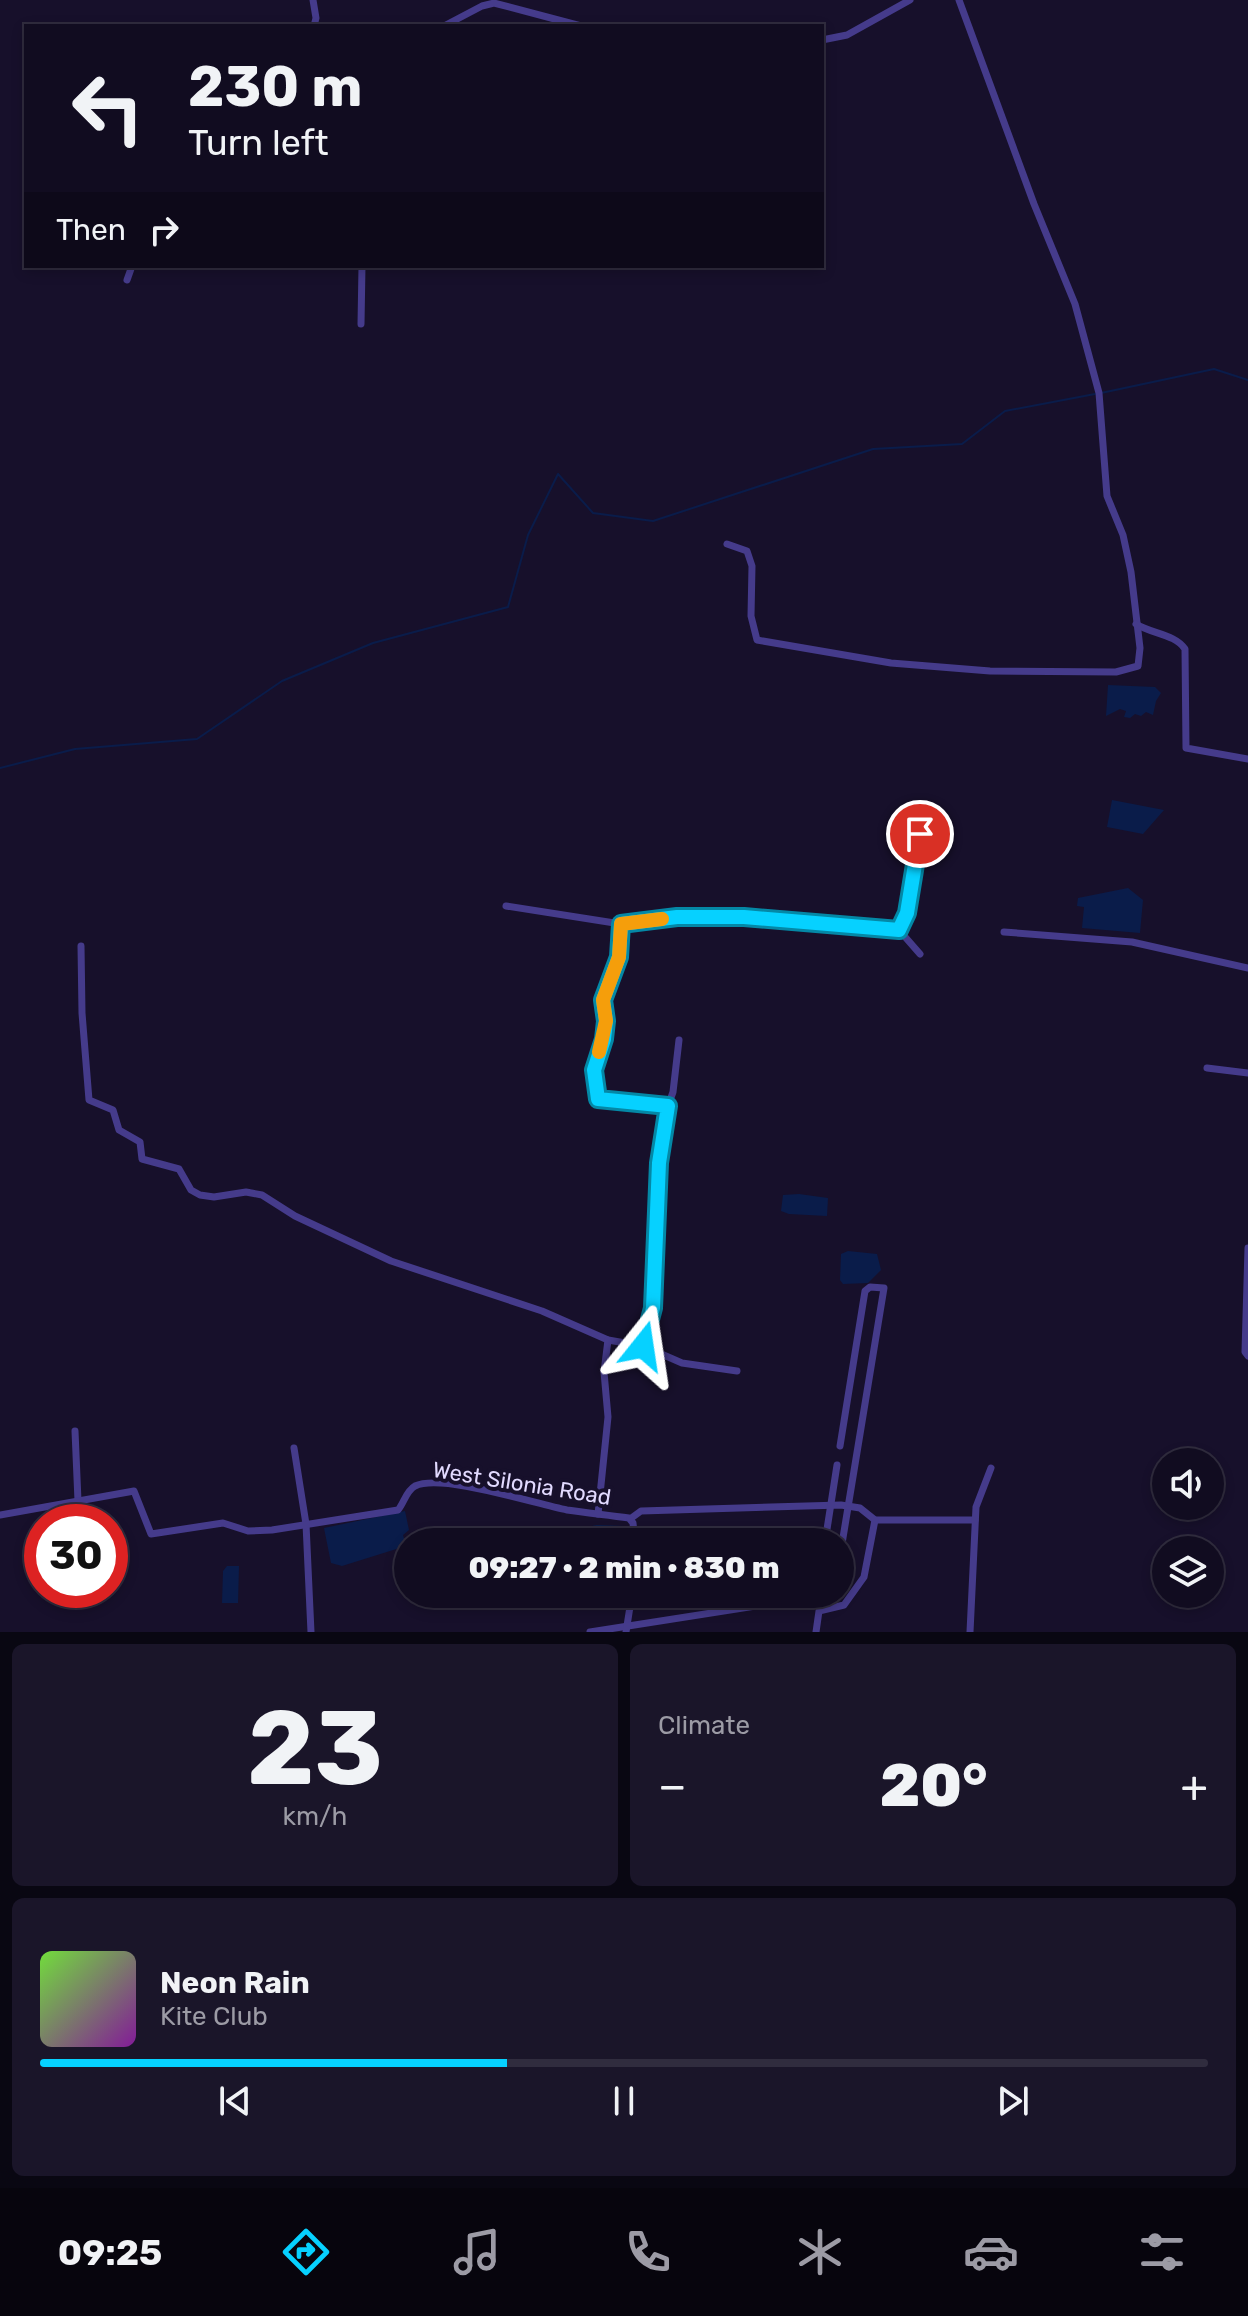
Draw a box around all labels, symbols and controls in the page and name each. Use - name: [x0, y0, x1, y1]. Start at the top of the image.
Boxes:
- text: 230 m: [188, 54, 363, 120]
- icon: left: [56, 56, 160, 160]
- text: Turn left: [188, 121, 329, 164]
- icon: right: [142, 208, 186, 252]
- text: Then: [56, 212, 126, 248]
- pin: [886, 800, 954, 868]
- icon: arrive: [898, 812, 942, 856]
- position arrow: [601, 1304, 685, 1388]
- map controls: [1152, 1448, 1224, 1608]
- button: sound: [1152, 1448, 1224, 1520]
- street label: West Silonia Road: [431, 1456, 613, 1511]
- speed limit sign: 30: [24, 1504, 128, 1608]
- button: layers: [1152, 1536, 1224, 1608]
- text: 09:27 · 2 min · 830 m: [468, 1550, 780, 1586]
- text: 23: [247, 1687, 383, 1810]
- text: Climate: [658, 1710, 750, 1741]
- text: 20°: [880, 1750, 987, 1821]
- text: −: [658, 1760, 687, 1812]
- text: +: [1181, 1760, 1208, 1812]
- text: km/h: [283, 1801, 347, 1832]
- text: Neon Rain: [160, 1965, 310, 2001]
- text: Kite Club: [160, 2001, 268, 2032]
- icon: previous: [213, 2079, 257, 2123]
- icon: pause: [602, 2079, 646, 2123]
- icon: next: [991, 2079, 1035, 2123]
- icon: directions: [278, 2224, 334, 2280]
- icon: music: [449, 2224, 505, 2280]
- icon: phone: [620, 2224, 676, 2280]
- icon: climate: [792, 2224, 848, 2280]
- icon: car: [963, 2224, 1019, 2280]
- icon: filters: [1134, 2224, 1190, 2280]
- text: 09:25: [58, 2231, 162, 2274]

